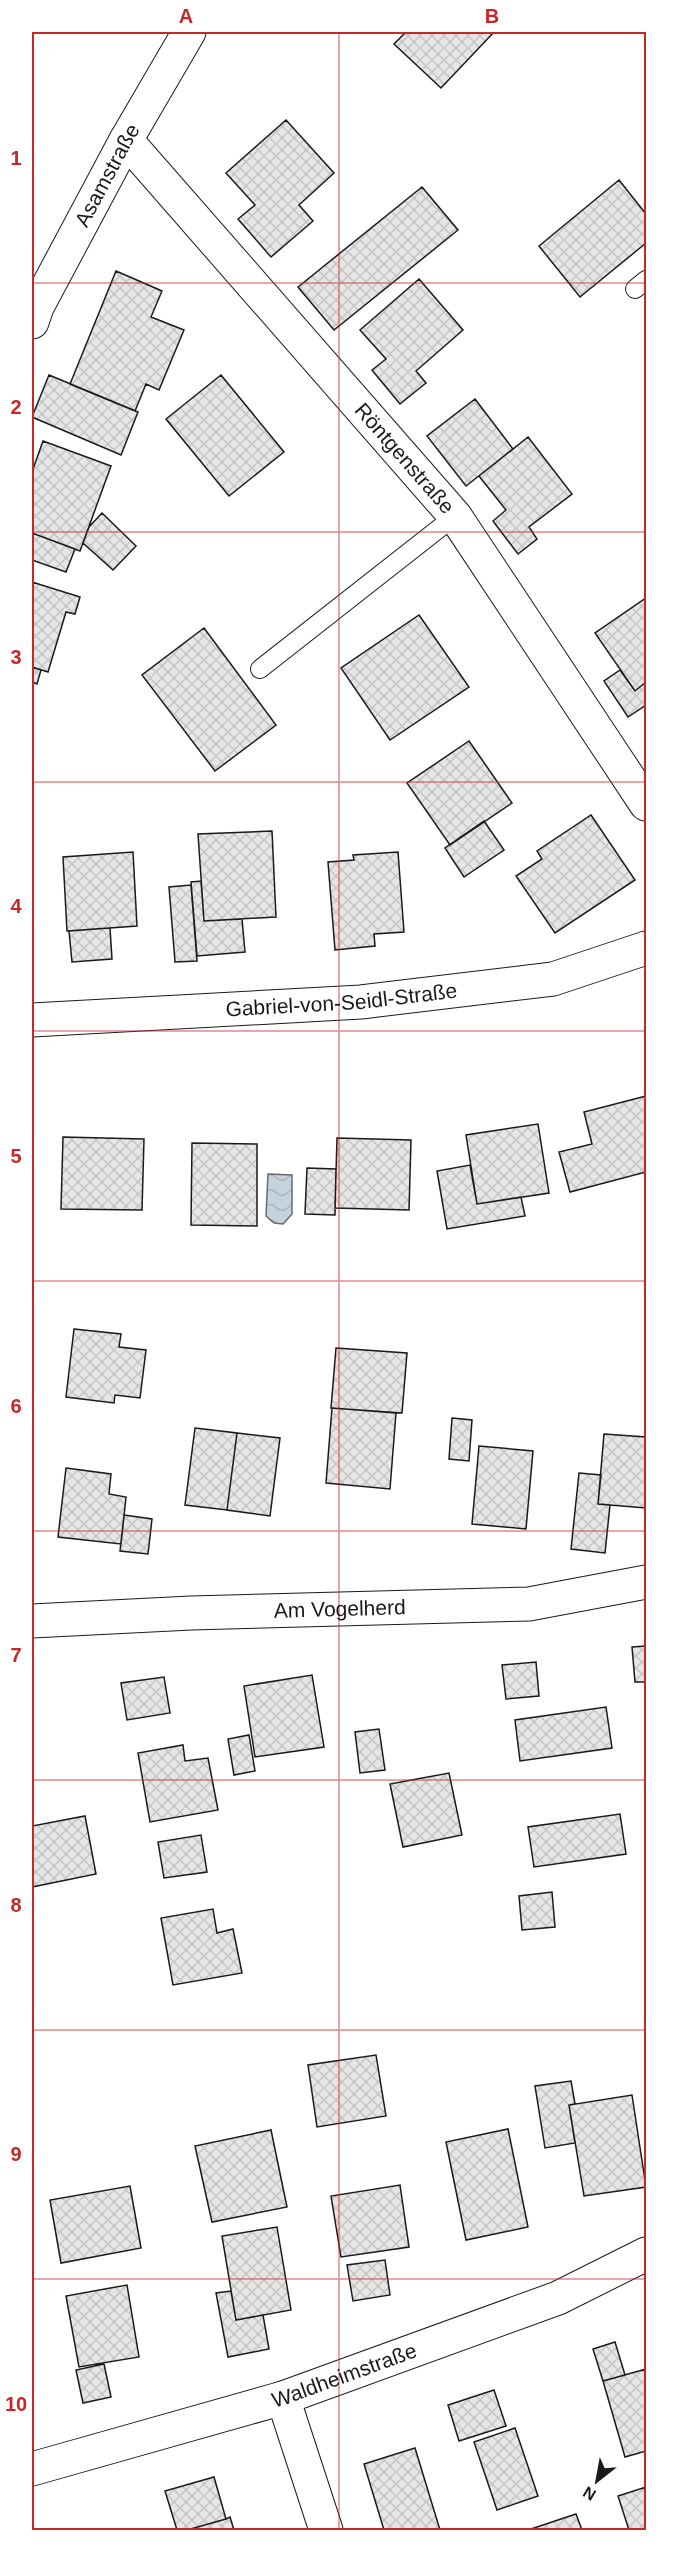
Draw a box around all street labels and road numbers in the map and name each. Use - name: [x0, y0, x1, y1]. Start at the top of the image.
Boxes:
- street label: Asamstraße: [70, 120, 144, 230]
- street label: Röntgenstraße: [351, 398, 459, 518]
- street label: Gabriel-von-Seidl-Straße: [225, 979, 458, 1020]
- street label: Am Vogelherd: [273, 1595, 406, 1622]
- street label: Waldheimstraße: [269, 2338, 420, 2412]

